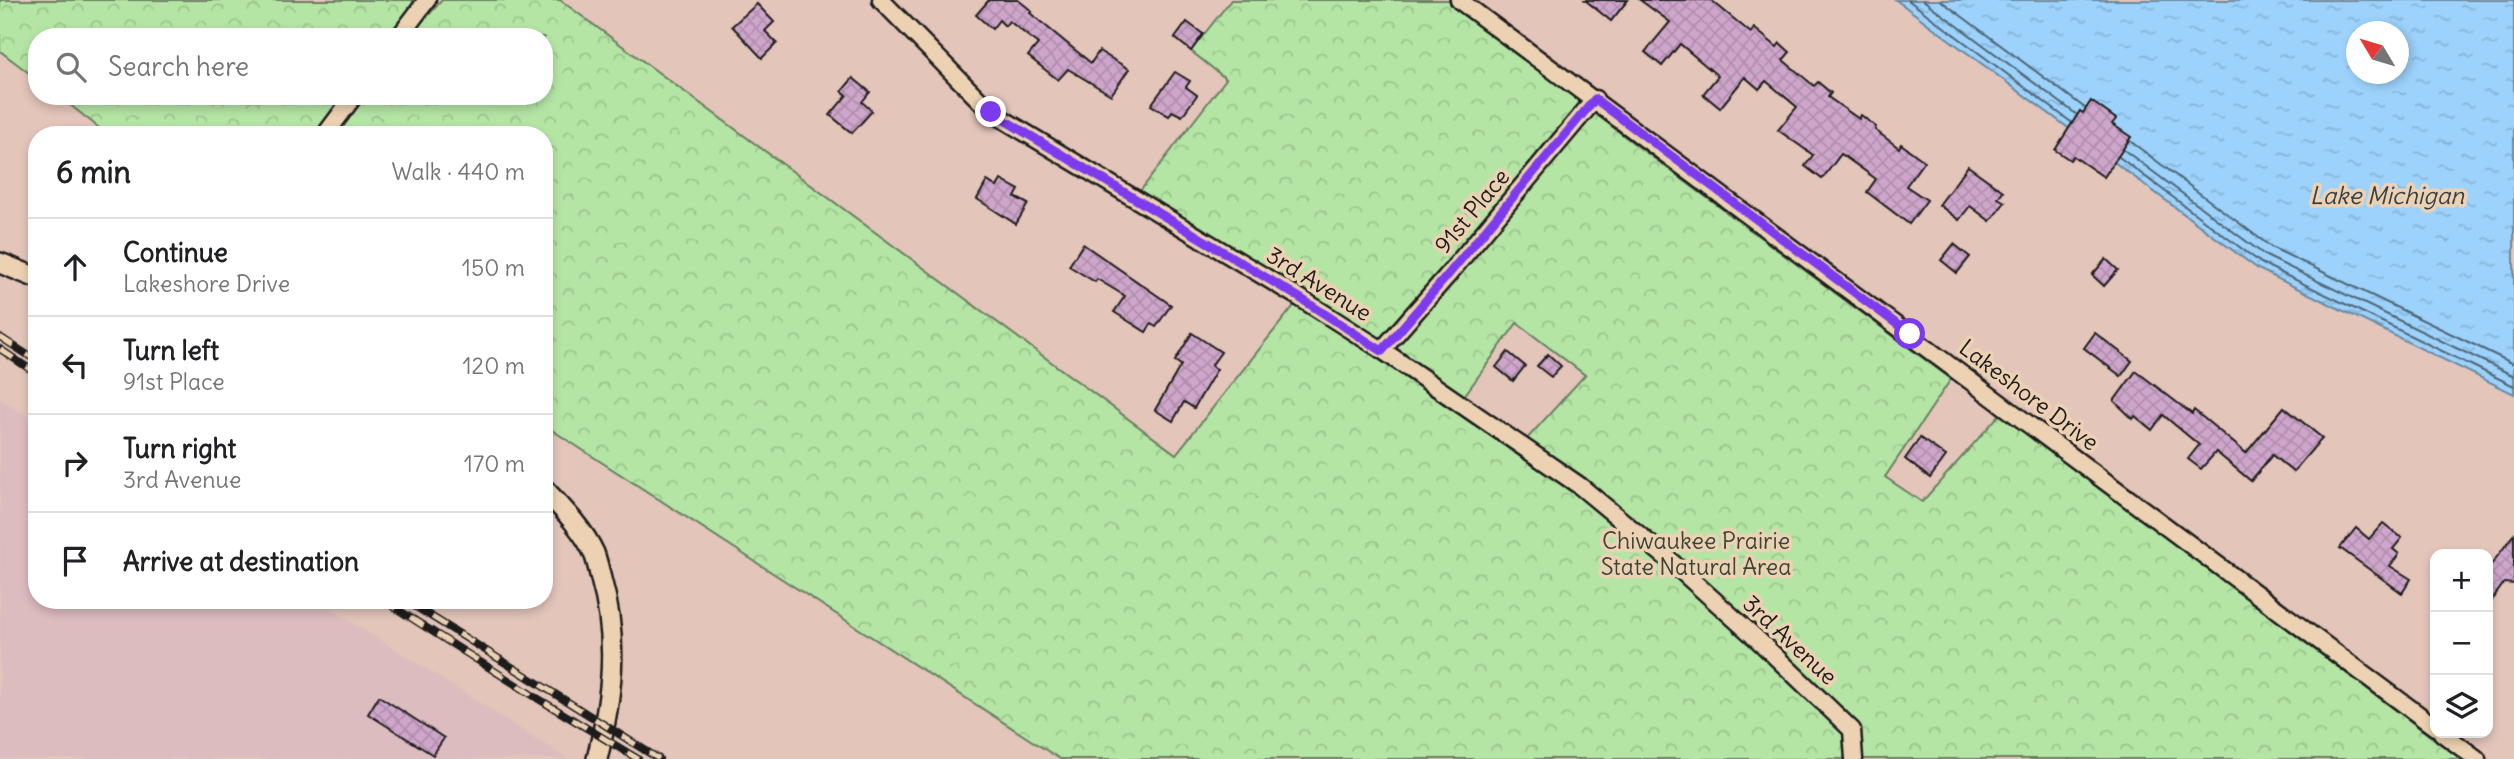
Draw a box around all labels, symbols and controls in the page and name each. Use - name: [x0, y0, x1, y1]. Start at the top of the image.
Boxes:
- north arrow: [2346, 21, 2409, 84]
- search box: [28, 28, 553, 105]
- icon: search: [52, 48, 90, 86]
- text: Search here: [108, 50, 249, 83]
- route end: [975, 96, 1006, 127]
- text: 6 min: [56, 153, 131, 191]
- text: Walk · 440 m: [391, 157, 525, 186]
- street label: 91st Place: [1428, 162, 1515, 259]
- water label: Lake Michigan: [2310, 180, 2465, 210]
- text: Continue: [123, 236, 228, 269]
- street label: 3rd Avenue: [1261, 240, 1377, 327]
- icon: ahead: [56, 248, 94, 286]
- text: 150 m: [462, 253, 525, 282]
- text: Lakeshore Drive: [123, 269, 290, 298]
- route start: [1894, 318, 1925, 349]
- street label: Lakeshore Drive: [1954, 333, 2105, 456]
- text: Turn left: [123, 334, 219, 367]
- icon: left: [56, 346, 94, 384]
- text: 120 m: [462, 351, 525, 380]
- text: 91st Place: [123, 367, 225, 396]
- text: Turn right: [123, 432, 236, 465]
- icon: right: [56, 444, 94, 482]
- text: 170 m: [464, 449, 525, 478]
- text: 3rd Avenue: [123, 465, 241, 494]
- park label: Chiwaukee Prairie State Natural Area: [1601, 526, 1791, 581]
- icon: arrive: [56, 542, 94, 580]
- text: Arrive at destination: [123, 545, 359, 578]
- map controls: [2430, 549, 2493, 738]
- button: +: [2430, 549, 2493, 612]
- street label: 3rd Avenue: [1737, 589, 1843, 691]
- button: −: [2430, 612, 2493, 675]
- button: layers: [2430, 675, 2493, 738]

